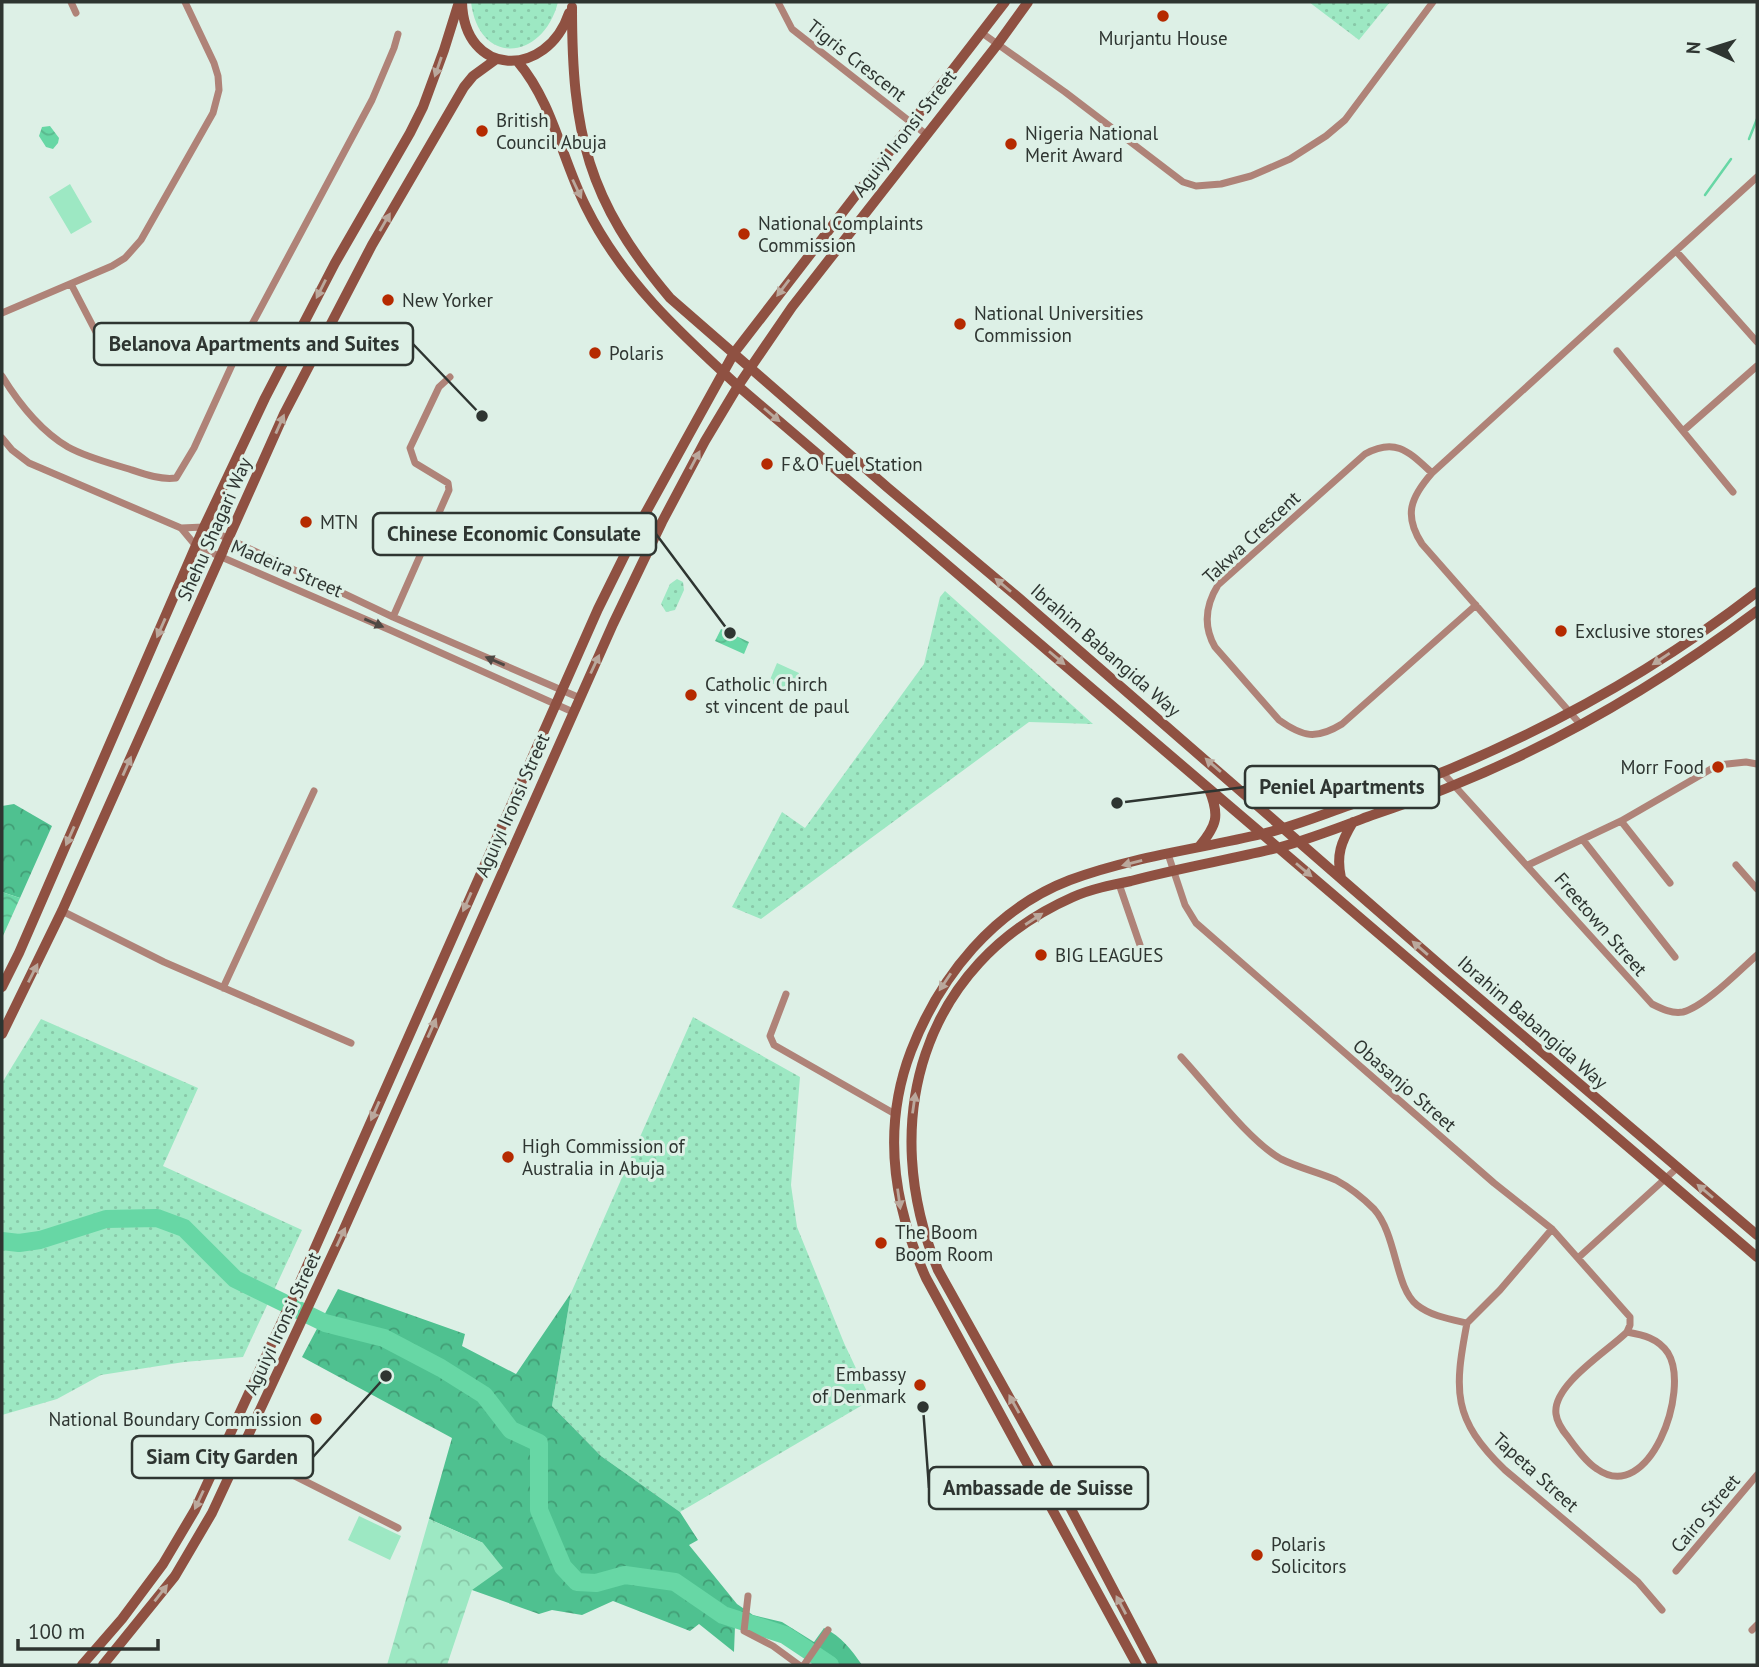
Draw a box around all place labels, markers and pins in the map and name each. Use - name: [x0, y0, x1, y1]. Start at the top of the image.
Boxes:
- marker: Murjantu House: [1155, 8, 1171, 24]
- place label: Murjantu House: [1098, 26, 1228, 50]
- place label: British Council Abuja: [496, 108, 607, 154]
- place label: Nigeria National Merit Award: [1025, 121, 1159, 167]
- marker: British Council Abuja: [474, 123, 490, 139]
- marker: Nigeria National Merit Award: [1003, 136, 1019, 152]
- place label: National Complaints Commission: [758, 211, 923, 257]
- marker: National Complaints Commission: [736, 226, 752, 242]
- place label: New Yorker: [402, 288, 493, 312]
- marker: New Yorker: [380, 292, 396, 308]
- place label: National Universities Commission: [974, 301, 1144, 347]
- marker: National Universities Commission: [952, 316, 968, 332]
- callout: Belanova Apartments and Suites: [94, 323, 413, 365]
- place label: Polaris: [609, 341, 664, 365]
- marker: Polaris: [587, 345, 603, 361]
- place label: F&O Fuel Station: [781, 452, 923, 476]
- marker: F&O Fuel Station: [759, 456, 775, 472]
- place label: MTN: [320, 510, 358, 534]
- callout: Chinese Economic Consulate: [373, 513, 656, 555]
- marker: MTN: [298, 514, 314, 530]
- place label: Exclusive stores: [1575, 619, 1704, 643]
- marker: Exclusive stores: [1553, 623, 1569, 639]
- place label: Catholic Chirch st vincent de paul: [705, 672, 849, 718]
- marker: Catholic Chirch st vincent de paul: [683, 687, 699, 703]
- place label: Morr Food: [1620, 755, 1704, 779]
- marker: Morr Food: [1710, 759, 1726, 775]
- callout: Peniel Apartments: [1245, 766, 1439, 808]
- place label: BIG LEAGUES: [1055, 943, 1163, 967]
- marker: BIG LEAGUES: [1033, 947, 1049, 963]
- place label: High Commission of Australia in Abuja: [522, 1134, 686, 1180]
- marker: High Commission of Australia in Abuja: [500, 1149, 516, 1165]
- place label: The Boom Boom Room: [895, 1220, 993, 1266]
- marker: The Boom Boom Room: [873, 1235, 889, 1251]
- place label: Embassy of Denmark: [812, 1362, 906, 1408]
- marker: Embassy of Denmark: [912, 1377, 928, 1393]
- place label: National Boundary Commission: [48, 1407, 302, 1431]
- marker: National Boundary Commission: [308, 1411, 324, 1427]
- callout: Siam City Garden: [132, 1436, 313, 1478]
- callout: Ambassade de Suisse: [929, 1467, 1148, 1509]
- place label: Polaris Solicitors: [1271, 1532, 1346, 1578]
- marker: Polaris Solicitors: [1249, 1547, 1265, 1563]

